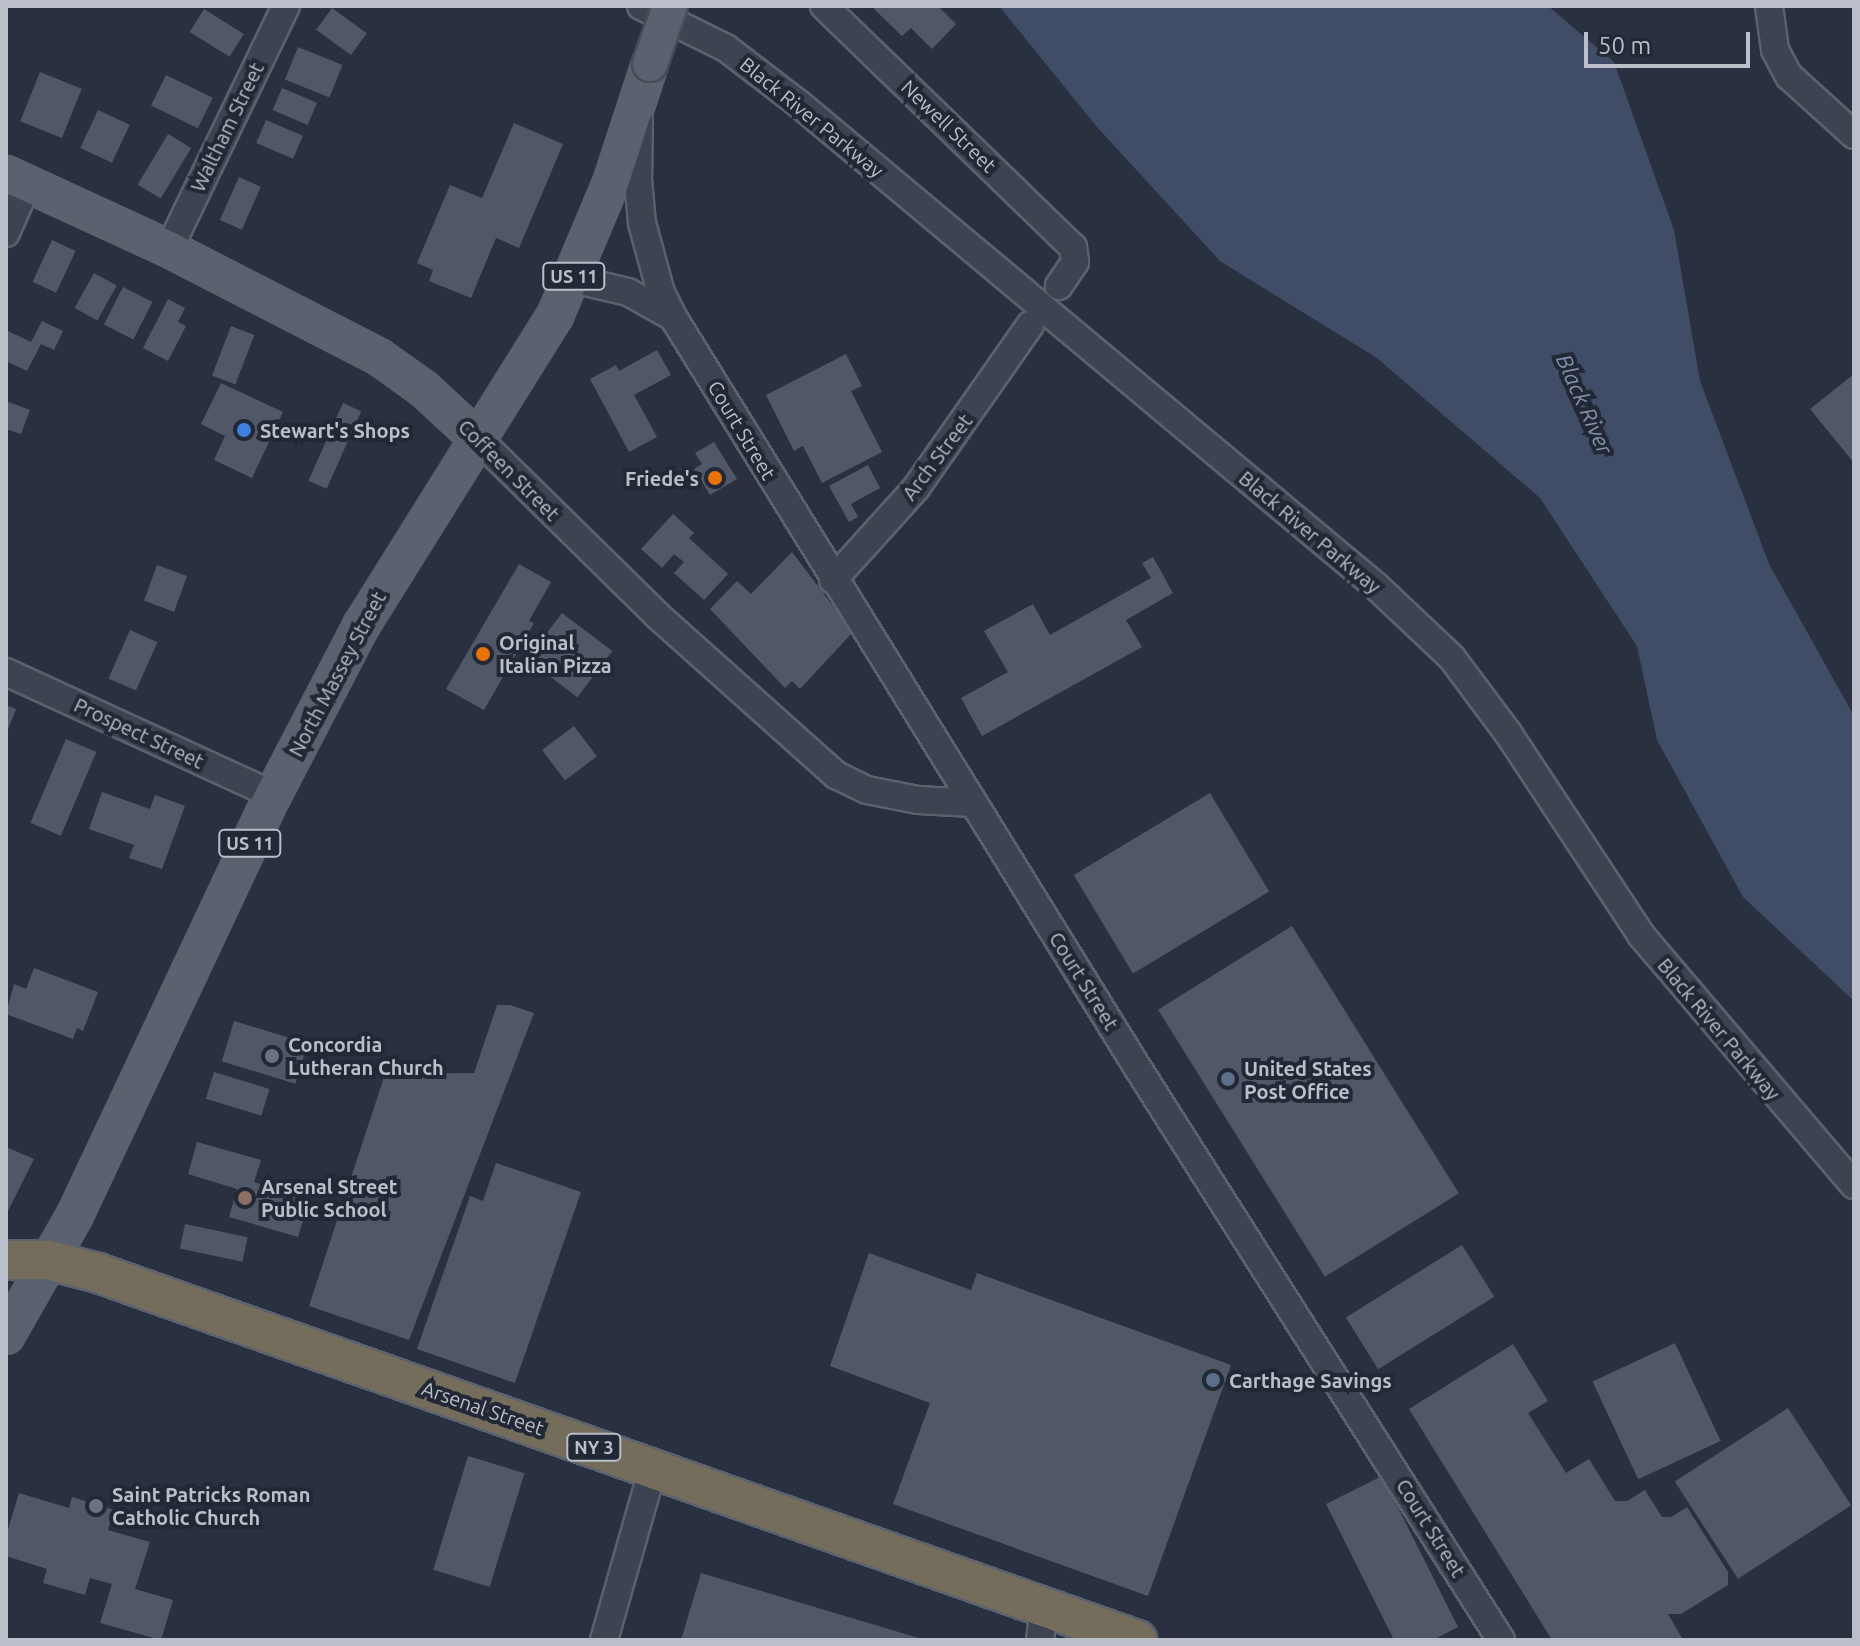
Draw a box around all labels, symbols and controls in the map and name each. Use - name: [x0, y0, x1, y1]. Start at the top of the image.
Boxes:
- scale bar: [1588, 16, 1754, 66]
- text: 50 m: [1598, 32, 1651, 59]
- street label: Black River Parkway: [735, 52, 889, 182]
- street label: Waltham Street: [185, 58, 269, 196]
- street label: Newell Street: [897, 75, 1001, 177]
- road number: US 11: [542, 262, 606, 290]
- water label: Black River: [1551, 350, 1619, 458]
- street label: Court Street: [703, 376, 781, 484]
- street label: Arch Street: [897, 409, 977, 505]
- street label: Coffeen Street: [453, 414, 565, 526]
- place label: Stewart's Shops: [260, 418, 410, 442]
- marker: Stewart's Shops: [235, 421, 253, 439]
- place label: Friede's: [625, 466, 699, 490]
- street label: Black River Parkway: [1234, 466, 1386, 598]
- marker: Friede's: [706, 469, 724, 487]
- street label: North Massey Street: [283, 587, 391, 761]
- place label: Original Italian Pizza: [499, 630, 612, 677]
- marker: Original Italian Pizza: [474, 645, 492, 663]
- street label: Prospect Street: [70, 692, 208, 774]
- road number: US 11: [218, 829, 282, 857]
- street label: Court Street: [1044, 927, 1124, 1035]
- street label: Black River Parkway: [1653, 953, 1785, 1105]
- place label: Concordia Lutheran Church: [288, 1032, 444, 1079]
- marker: Concordia Lutheran Church: [263, 1047, 281, 1065]
- place label: United States Post Office: [1244, 1056, 1372, 1103]
- marker: United States Post Office: [1219, 1070, 1237, 1088]
- place label: Arsenal Street Public School: [261, 1174, 397, 1221]
- marker: Arsenal Street Public School: [236, 1189, 254, 1207]
- place label: Carthage Savings: [1229, 1368, 1392, 1392]
- marker: Carthage Savings: [1204, 1371, 1222, 1389]
- street label: Arsenal Street: [419, 1376, 547, 1440]
- road number: NY 3: [566, 1433, 622, 1461]
- street label: Court Street: [1391, 1474, 1471, 1582]
- place label: Saint Patricks Roman Catholic Church: [112, 1482, 310, 1529]
- marker: Saint Patricks Roman Catholic Church: [87, 1497, 105, 1515]

